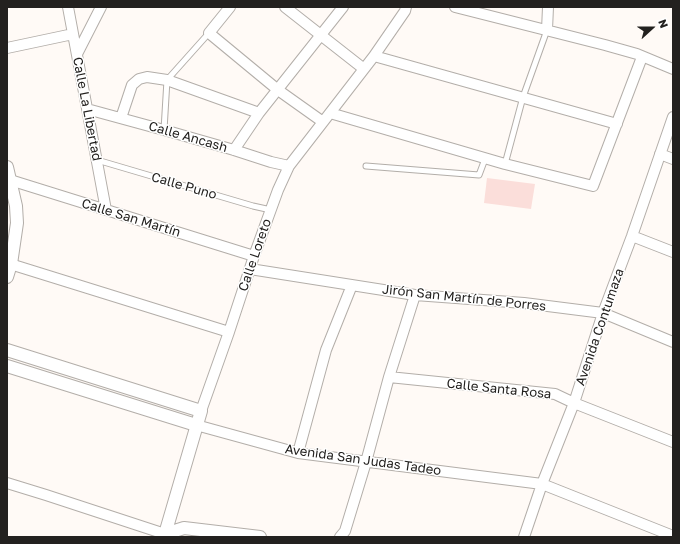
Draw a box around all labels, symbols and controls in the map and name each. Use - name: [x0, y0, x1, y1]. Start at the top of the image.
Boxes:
- north arrow: [632, 8, 672, 48]
- text: N: [656, 17, 671, 30]
- street label: Calle La Libertad: [69, 56, 105, 162]
- street label: Calle Ancash: [147, 118, 229, 156]
- street label: Calle Puno: [149, 169, 219, 203]
- street label: Calle San Martín: [80, 196, 182, 240]
- street label: Calle Loreto: [235, 217, 275, 293]
- street label: Avenida Contumaza: [573, 266, 627, 388]
- street label: Jirón San Martín de Porres: [381, 282, 547, 314]
- street label: Calle Santa Rosa: [446, 376, 552, 402]
- street label: Avenida San Judas Tadeo: [284, 441, 442, 479]

